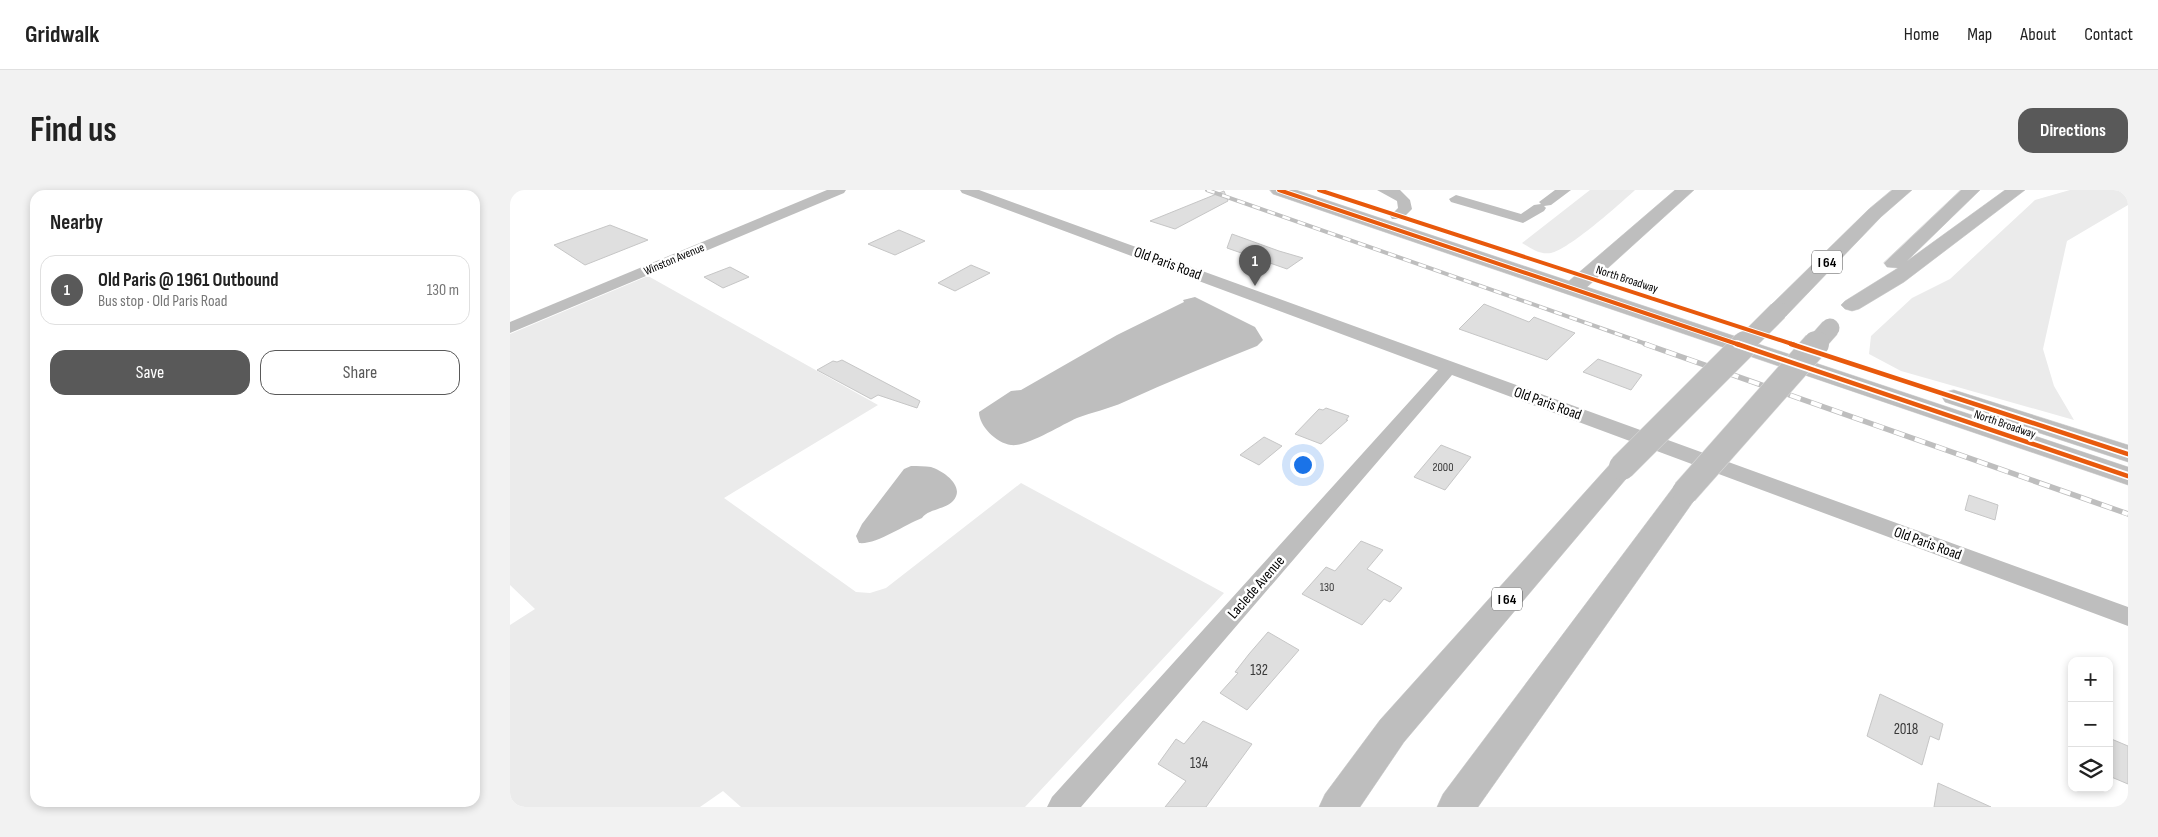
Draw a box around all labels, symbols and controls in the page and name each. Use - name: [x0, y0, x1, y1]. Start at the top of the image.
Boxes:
- text: Gridwalk: [25, 20, 99, 49]
- text: Home: [1904, 24, 1939, 45]
- text: Map: [1967, 24, 1992, 45]
- text: About: [2020, 24, 2056, 45]
- text: Contact: [2084, 24, 2133, 45]
- button: Directions: [2018, 108, 2128, 153]
- text: Find us: [30, 109, 117, 152]
- text: Nearby: [50, 210, 103, 235]
- street label: Winston Avenue: [642, 240, 707, 279]
- street label: Old Paris Road: [1131, 242, 1204, 284]
- pin: 1: [1239, 245, 1271, 286]
- road number: I 64: [1812, 251, 1842, 274]
- street label: North Broadway: [1594, 262, 1660, 297]
- text: Old Paris @ 1961 Outbound: [98, 269, 279, 292]
- text: 1: [64, 281, 70, 300]
- text: 130 m: [427, 281, 459, 300]
- text: Bus stop · Old Paris Road: [98, 292, 227, 311]
- button: Save: [50, 350, 250, 395]
- button: Share: [260, 350, 460, 395]
- street label: Old Paris Road: [1511, 382, 1584, 424]
- street label: North Broadway: [1972, 407, 2038, 442]
- your location: [1290, 452, 1316, 478]
- house number: 2000: [1432, 460, 1454, 475]
- street label: Old Paris Road: [1891, 522, 1964, 564]
- street label: Laclede Avenue: [1224, 552, 1289, 623]
- house number: 130: [1320, 580, 1334, 595]
- road number: I 64: [1492, 588, 1522, 610]
- map controls: [2068, 657, 2113, 792]
- button: +: [2068, 657, 2113, 702]
- house number: 132: [1250, 661, 1268, 680]
- button: −: [2068, 702, 2113, 747]
- house number: 2018: [1894, 720, 1918, 739]
- button: layers: [2068, 747, 2113, 792]
- house number: 134: [1190, 754, 1208, 773]

